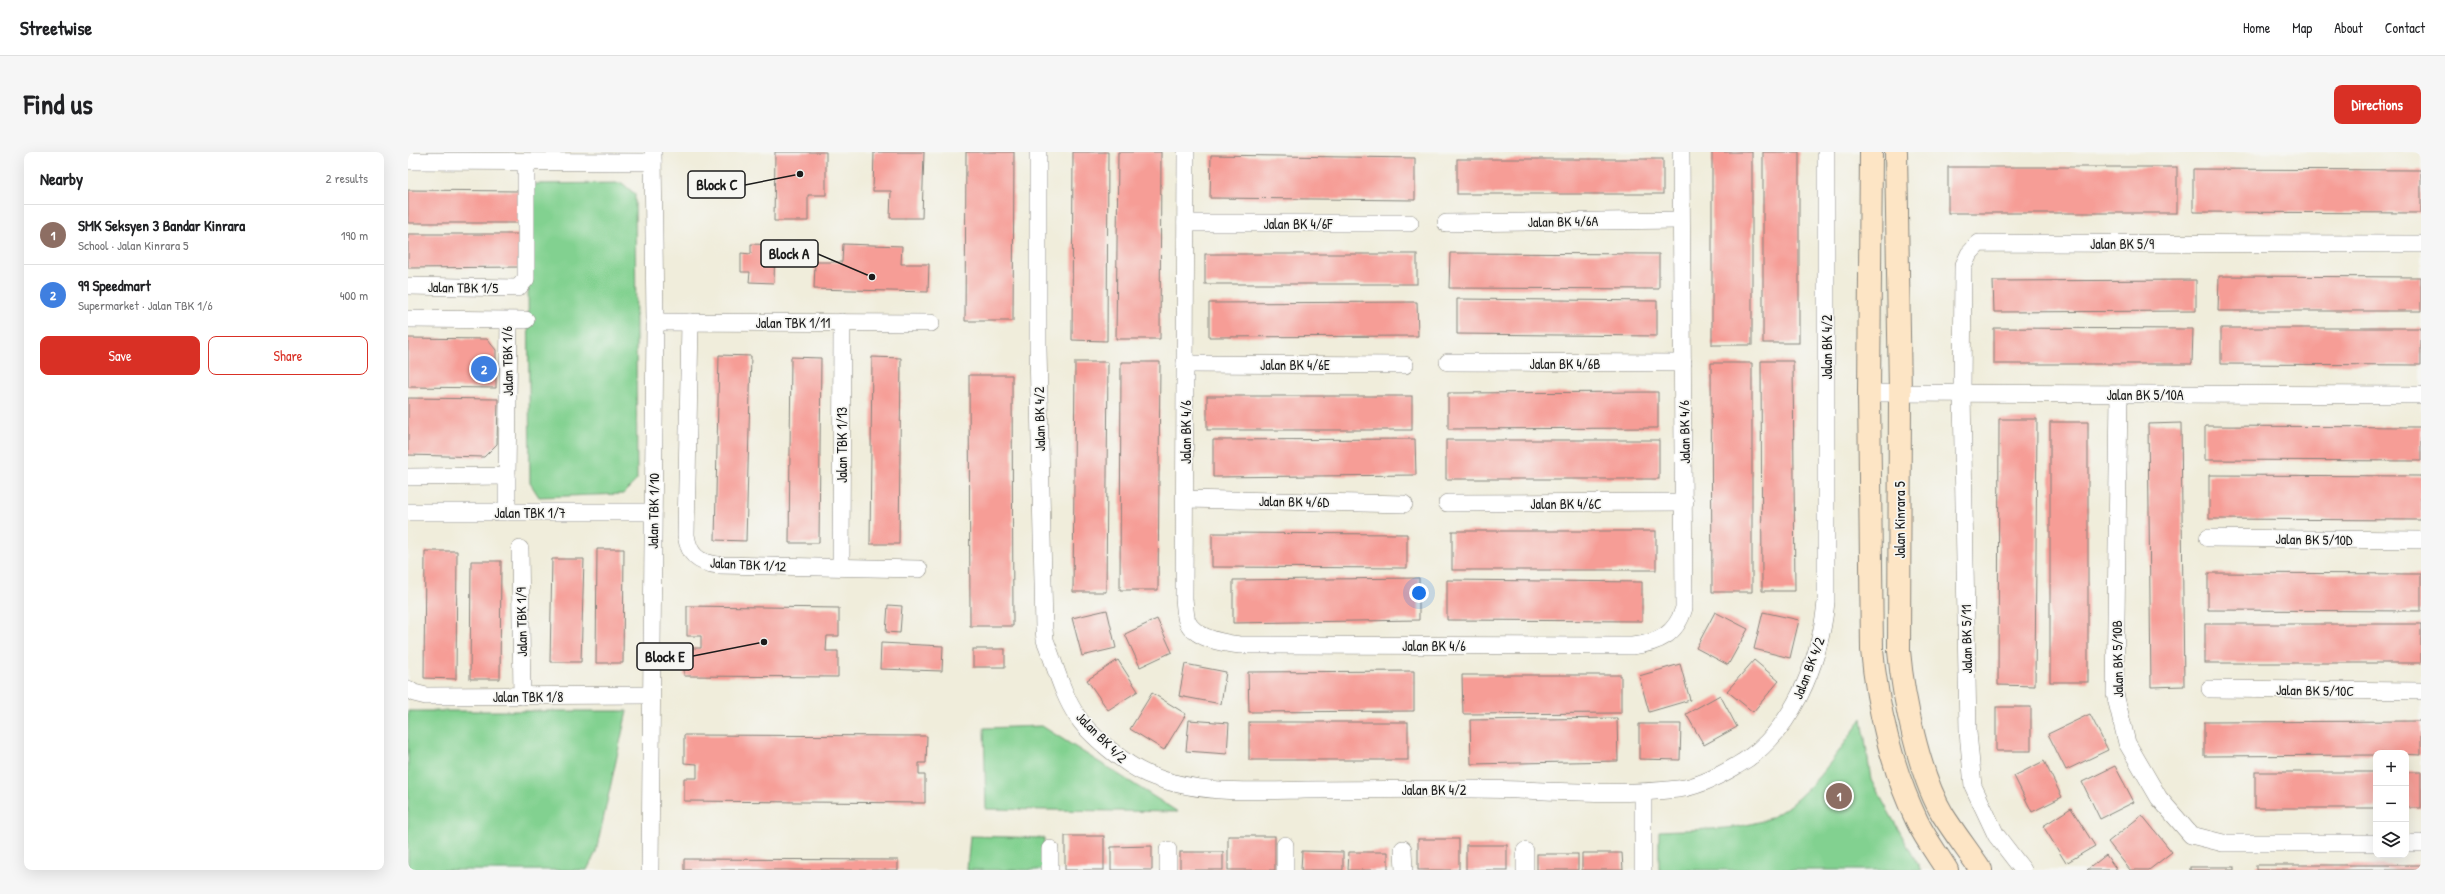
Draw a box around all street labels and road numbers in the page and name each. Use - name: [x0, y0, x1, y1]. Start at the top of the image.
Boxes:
- street label: Jalan BK 4/6A: [1528, 211, 1599, 231]
- street label: Jalan BK 4/6F: [1263, 214, 1333, 233]
- street label: Jalan BK 5/9: [2090, 234, 2154, 253]
- street label: Jalan TBK 1/5: [428, 277, 499, 297]
- street label: Jalan TBK 1/11: [756, 313, 830, 332]
- street label: Jalan BK 4/2: [1817, 314, 1836, 379]
- street label: Jalan TBK 1/6: [497, 325, 517, 396]
- street label: Jalan BK 4/6B: [1530, 354, 1600, 373]
- street label: Jalan BK 4/6E: [1260, 355, 1330, 374]
- street label: Jalan BK 5/10A: [2106, 385, 2184, 404]
- street label: Jalan BK 4/2: [1029, 386, 1049, 452]
- street label: Jalan BK 4/6: [1176, 400, 1195, 464]
- street label: Jalan BK 4/6: [1674, 400, 1694, 464]
- street label: Jalan TBK 1/13: [832, 407, 851, 483]
- street label: Jalan TBK 1/10: [643, 473, 663, 549]
- street label: Jalan Kinrara 5: [1890, 481, 1909, 559]
- street label: Jalan BK 4/6D: [1259, 491, 1330, 511]
- street label: Jalan BK 4/6C: [1530, 494, 1602, 513]
- street label: Jalan TBK 1/7: [494, 503, 566, 522]
- street label: Jalan BK 5/10D: [2275, 529, 2353, 549]
- street label: Jalan TBK 1/12: [709, 553, 787, 576]
- street label: Jalan TBK 1/9: [511, 587, 531, 657]
- street label: Jalan BK 5/11: [1956, 604, 1976, 674]
- street label: Jalan BK 5/10B: [2107, 620, 2127, 698]
- street label: Jalan BK 4/2: [1788, 634, 1829, 702]
- street label: Jalan BK 4/6: [1402, 636, 1466, 655]
- street label: Jalan BK 5/10C: [2276, 680, 2354, 700]
- street label: Jalan TBK 1/8: [493, 687, 563, 706]
- street label: Jalan BK 4/2: [1072, 707, 1132, 767]
- street label: Jalan BK 4/2: [1402, 780, 1467, 799]

